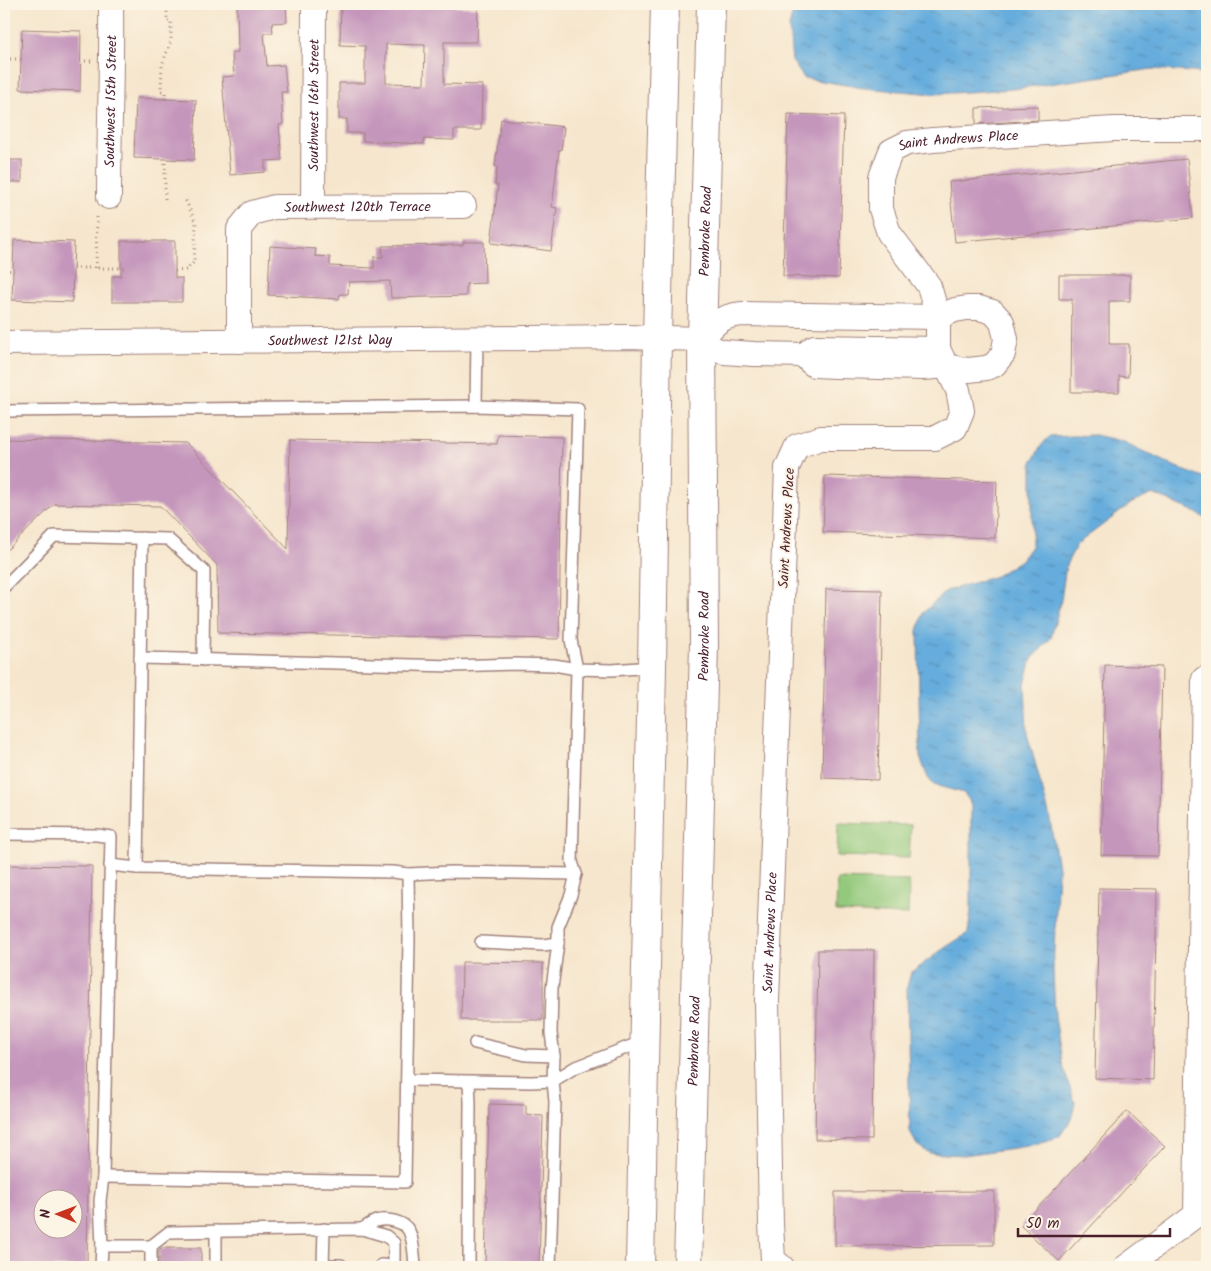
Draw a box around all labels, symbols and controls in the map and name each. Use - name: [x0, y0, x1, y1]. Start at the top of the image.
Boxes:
- street label: Southwest 15th Street: [99, 34, 123, 167]
- street label: Southwest 16th Street: [303, 38, 326, 171]
- street label: Saint Andrews Place: [894, 125, 1020, 158]
- street label: Pembroke Road: [694, 185, 718, 277]
- street label: Southwest 120th Terrace: [284, 196, 432, 219]
- street label: Southwest 121st Way: [268, 329, 393, 352]
- street label: Saint Andrews Place: [773, 466, 801, 589]
- street label: Pembroke Road: [693, 590, 716, 682]
- street label: Saint Andrews Place: [757, 871, 784, 993]
- street label: Pembroke Road: [683, 995, 707, 1086]
- north arrow: [32, 1188, 82, 1238]
- scale bar: [1018, 1206, 1171, 1238]
- text: N: [35, 1209, 57, 1218]
- text: 50 m: [1026, 1212, 1060, 1236]

